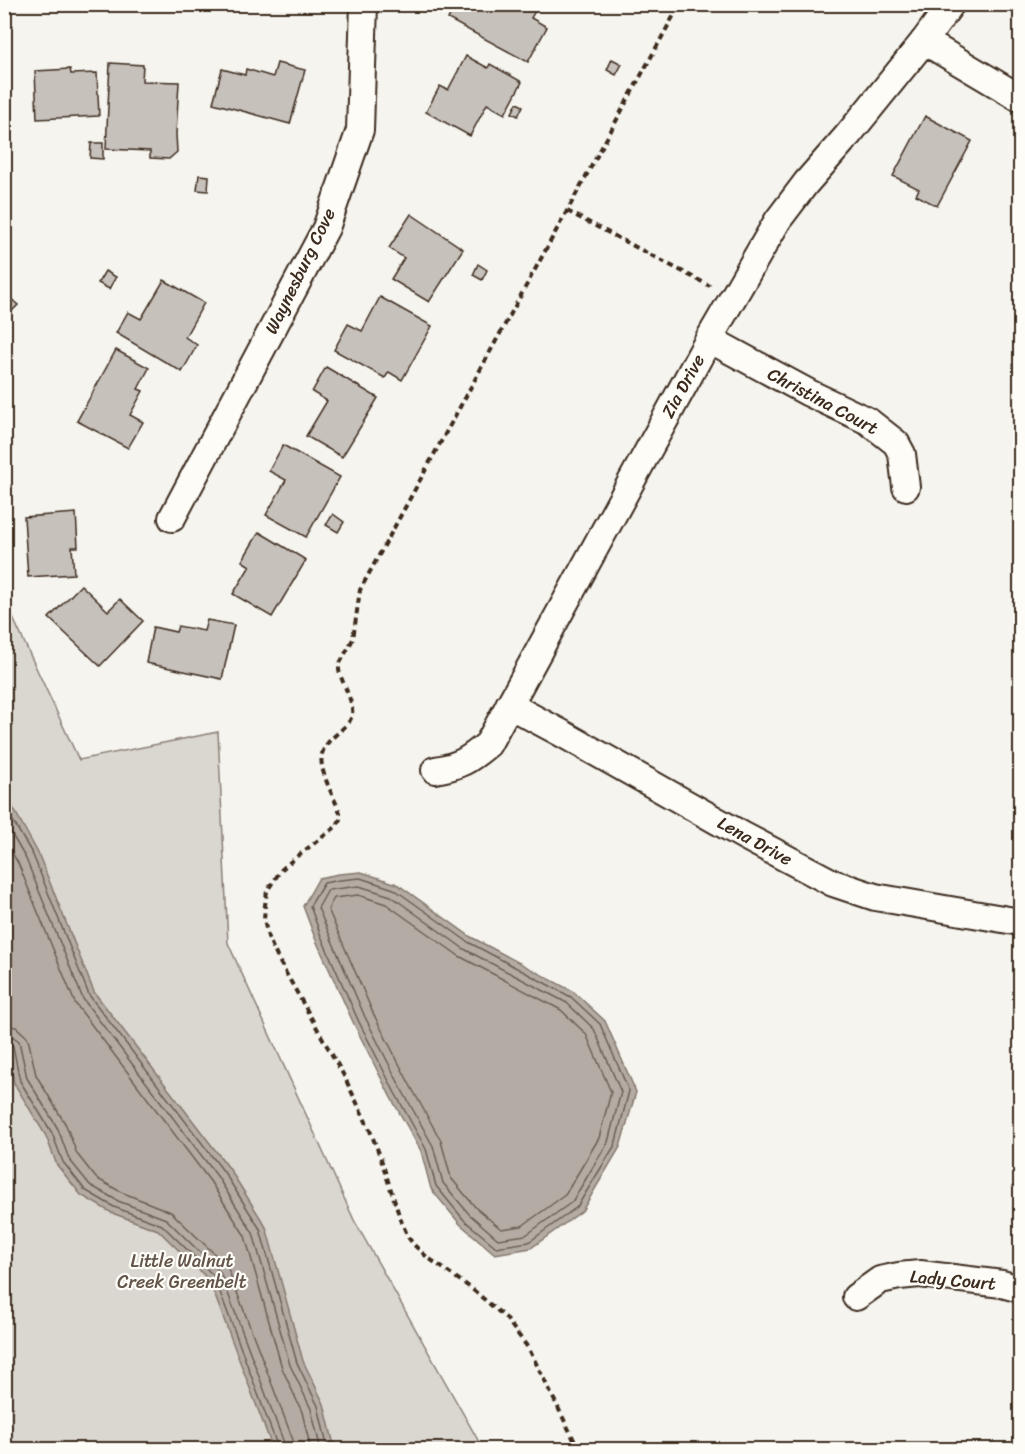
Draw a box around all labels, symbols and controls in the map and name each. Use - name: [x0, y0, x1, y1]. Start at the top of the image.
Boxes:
- street label: Waynesburg Cove: [256, 202, 344, 340]
- street label: Zia Drive: [652, 348, 714, 424]
- street label: Christina Court: [762, 358, 884, 444]
- street label: Lena Drive: [711, 807, 799, 875]
- park label: Little Walnut Creek Greenbelt: [117, 1245, 247, 1298]
- street label: Lady Court: [909, 1260, 997, 1300]

